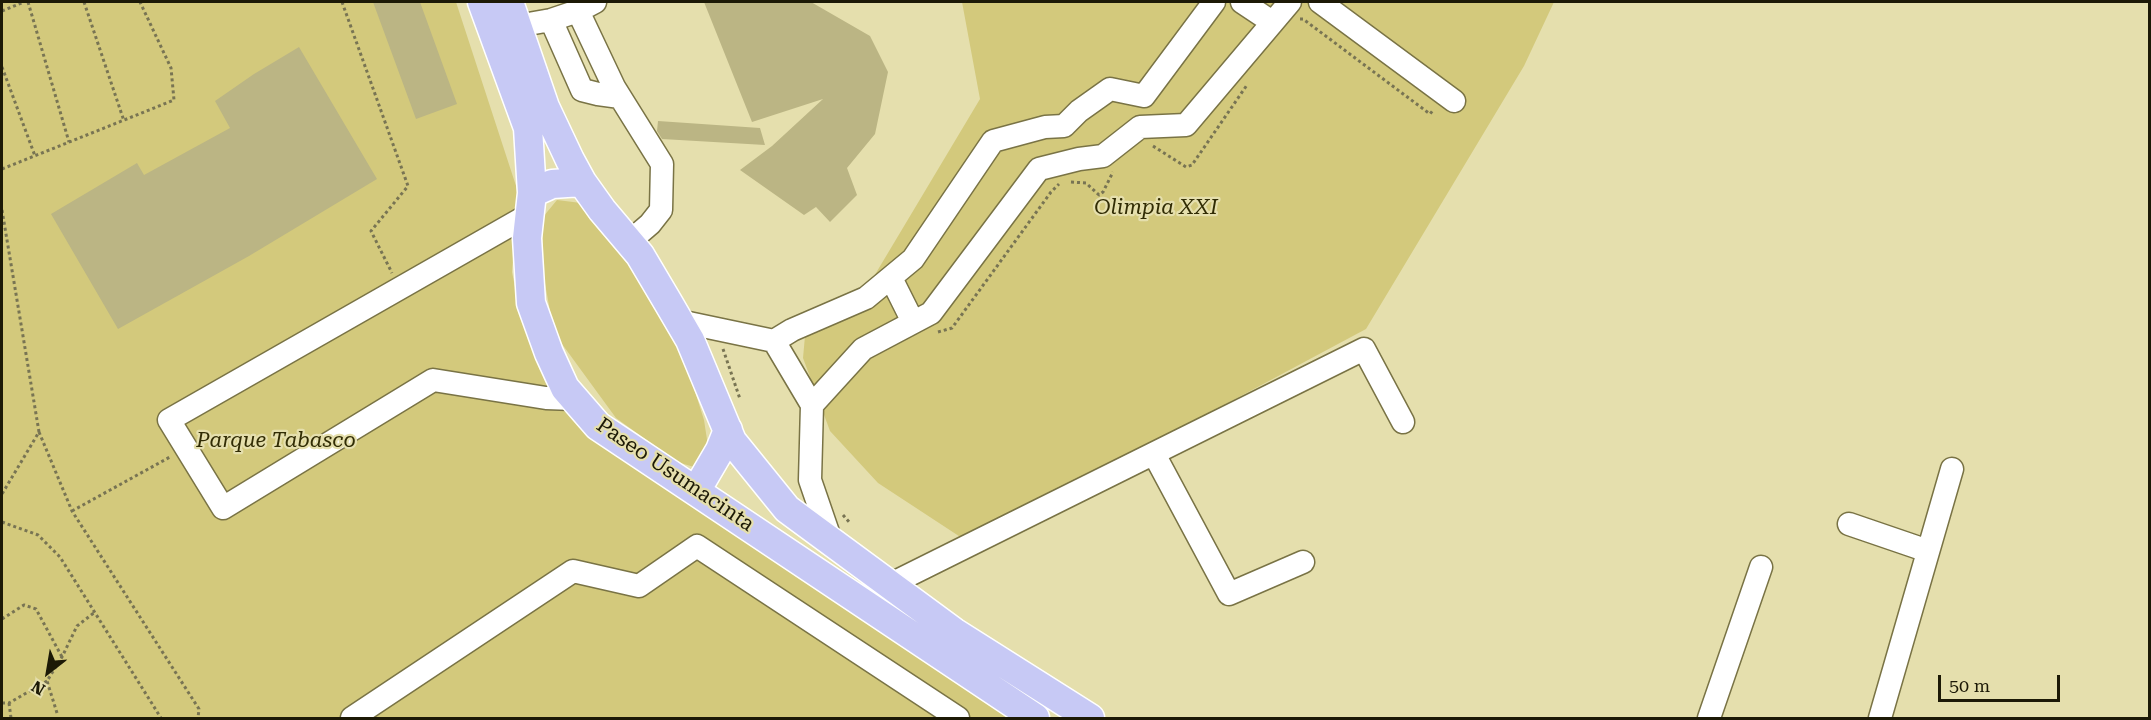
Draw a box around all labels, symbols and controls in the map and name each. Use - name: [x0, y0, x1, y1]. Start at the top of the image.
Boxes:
- park label: Olimpia XXI: [1094, 195, 1218, 221]
- street label: Paseo Usumacinta: [591, 413, 759, 537]
- park label: Parque Tabasco: [196, 428, 356, 454]
- north arrow: [18, 642, 78, 702]
- scale bar: [1941, 663, 2062, 701]
- text: 50 m: [1949, 675, 1990, 696]
- text: N: [28, 677, 49, 699]

